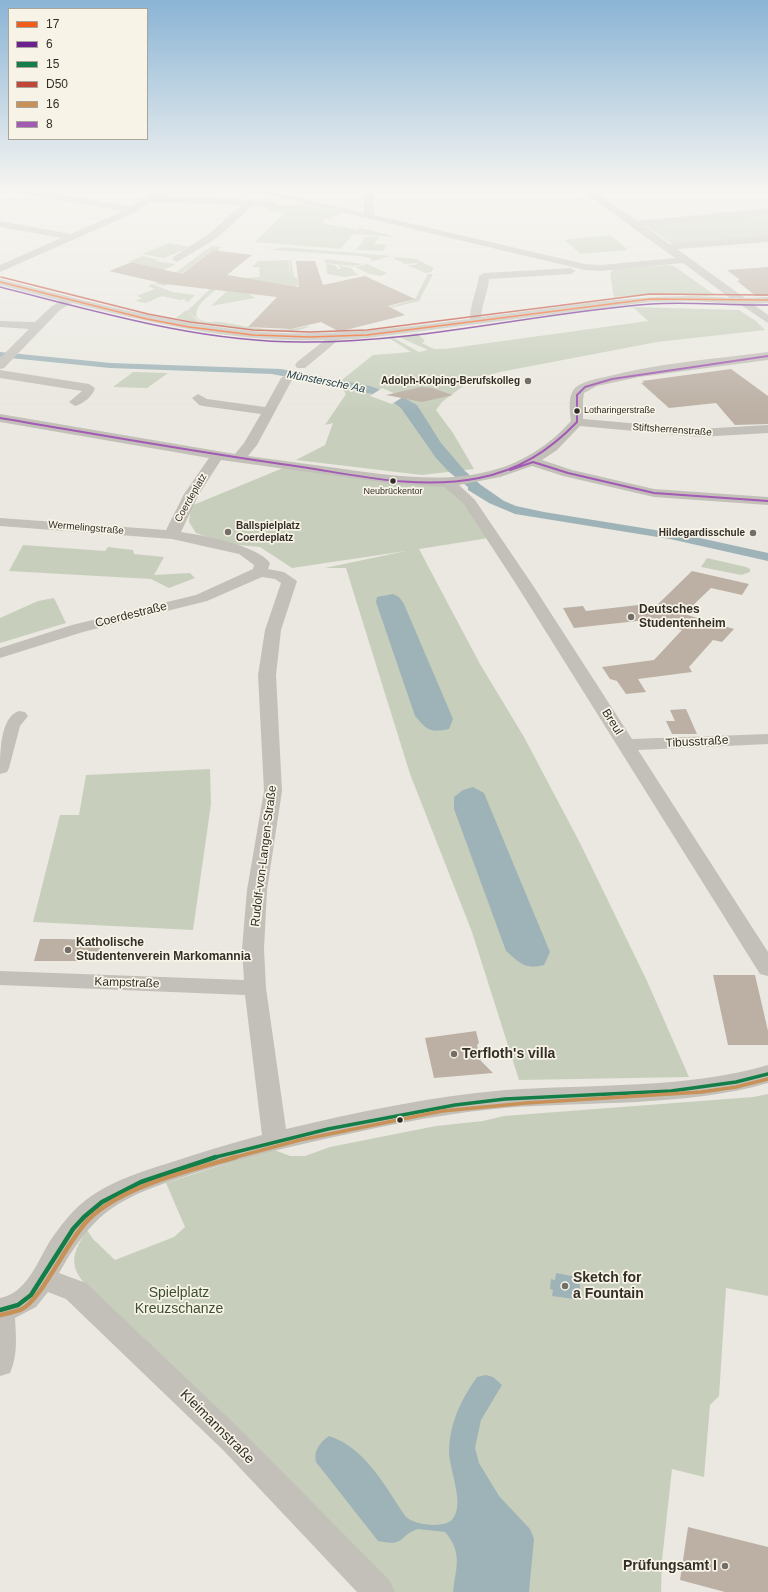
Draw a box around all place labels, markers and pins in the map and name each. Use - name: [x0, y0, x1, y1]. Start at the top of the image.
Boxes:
- place label: Adolph-Kolping-Berufskolleg: [381, 375, 520, 387]
- marker: Adolph-Kolping-Berufskolleg: [523, 376, 533, 386]
- marker: Lotharingerstraße: [572, 406, 582, 416]
- place label: Lotharingerstraße: [584, 406, 655, 416]
- marker: Neubrückentor: [388, 476, 398, 486]
- place label: Neubrückentor: [363, 487, 423, 497]
- place label: Ballspielplatz Coerdeplatz: [236, 520, 300, 544]
- marker: Ballspielplatz Coerdeplatz: [223, 527, 233, 537]
- place label: Hildegardisschule: [659, 527, 745, 539]
- marker: Hildegardisschule: [748, 528, 758, 538]
- place label: Deutsches Studentenheim: [639, 603, 726, 631]
- marker: Deutsches Studentenheim: [626, 612, 636, 622]
- place label: Katholische Studentenverein Markomannia: [76, 936, 251, 964]
- marker: Katholische Studentenverein Markomannia: [63, 945, 73, 955]
- place label: Terfloth's villa: [462, 1046, 555, 1062]
- marker: Terfloth's villa: [449, 1049, 459, 1059]
- unlabelled marker: [395, 1115, 405, 1125]
- place label: Sketch for a Fountain: [573, 1270, 644, 1302]
- marker: Sketch for a Fountain: [560, 1281, 570, 1291]
- place label: Prüfungsamt I: [623, 1558, 717, 1574]
- marker: Prüfungsamt I: [720, 1561, 730, 1571]

